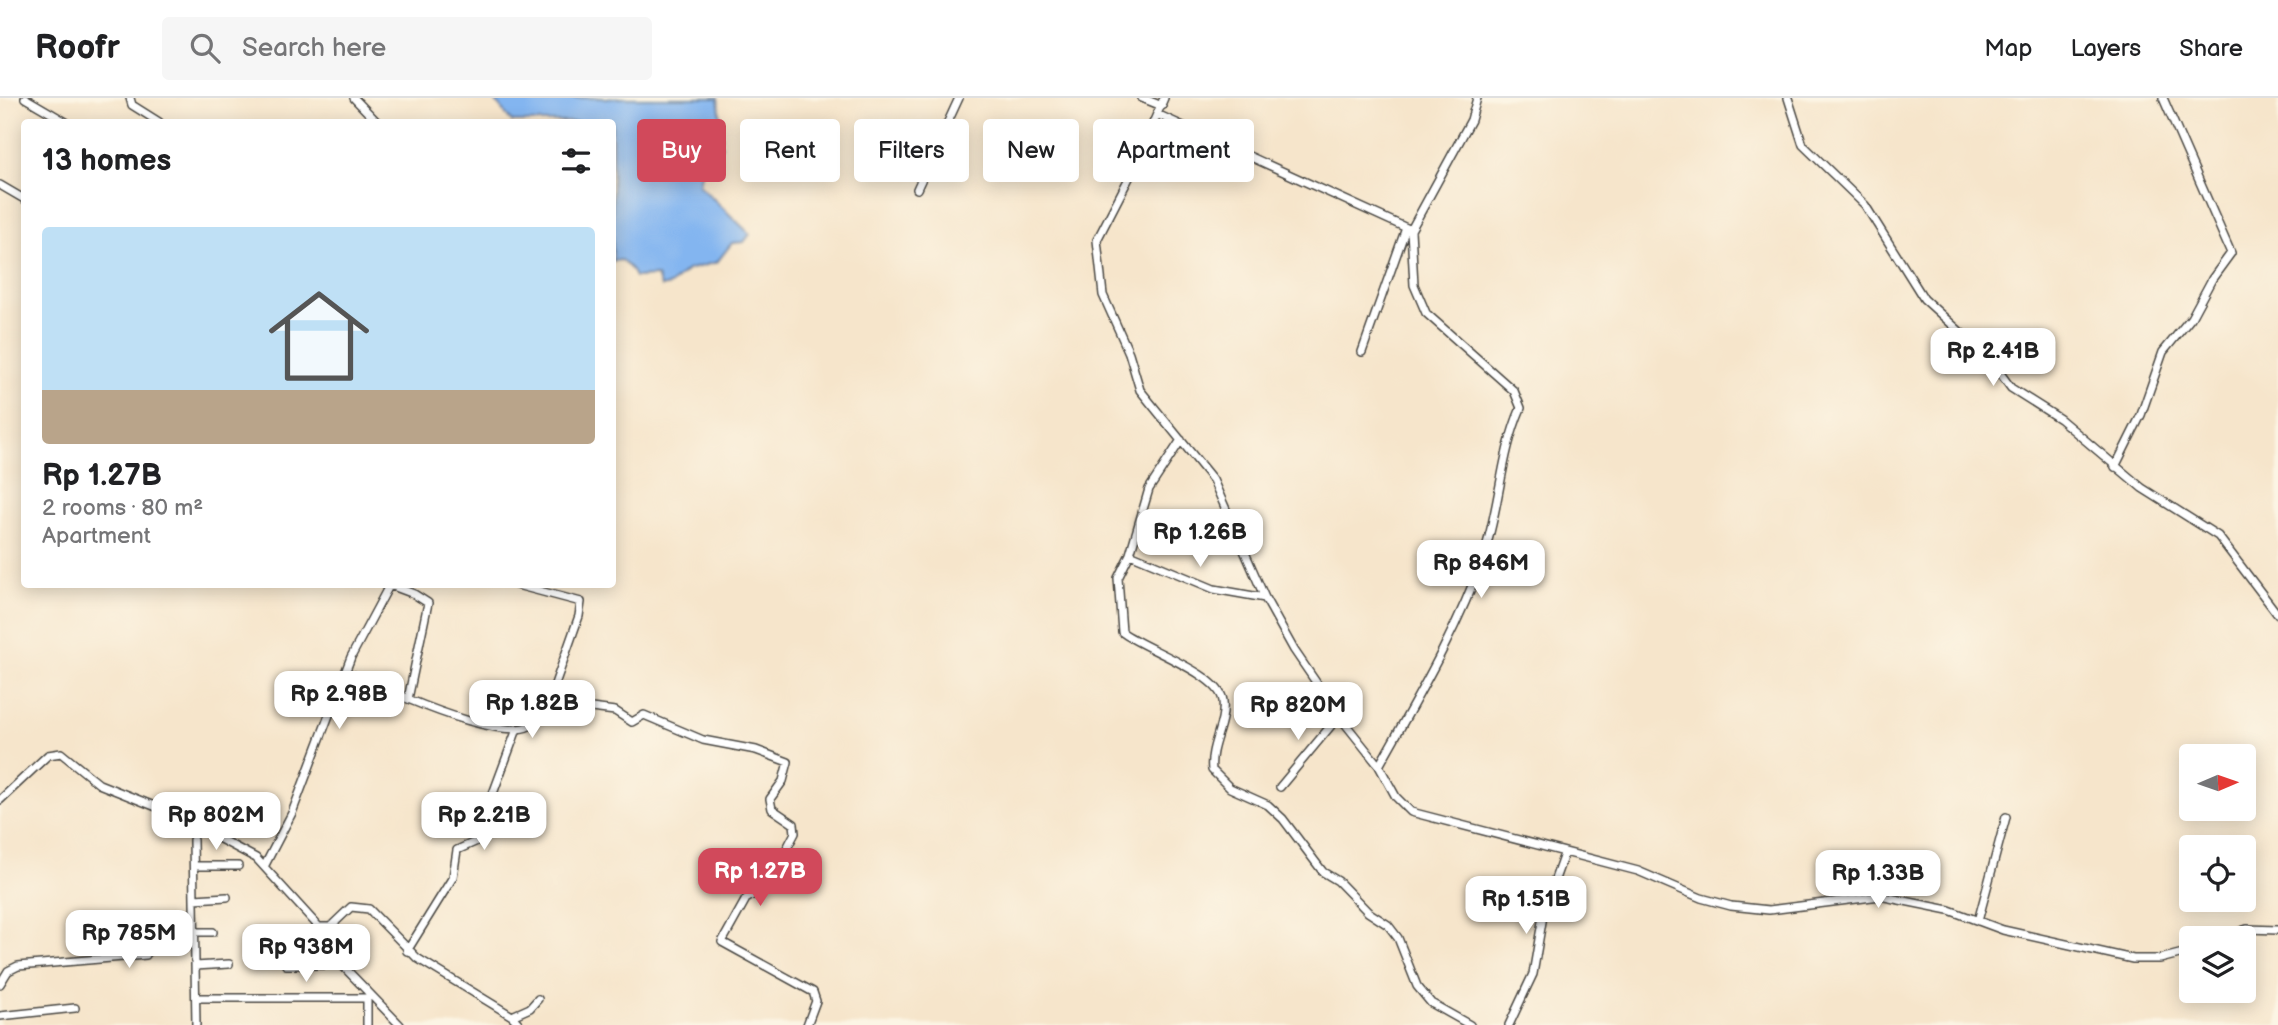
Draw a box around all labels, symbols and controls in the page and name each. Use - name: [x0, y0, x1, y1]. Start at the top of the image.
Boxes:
- search box: [162, 17, 652, 80]
- text: Roofr: [35, 28, 120, 68]
- icon: search: [186, 29, 224, 67]
- text: Search here: [242, 33, 386, 64]
- text: Map: [1984, 34, 2032, 63]
- text: Layers: [2070, 34, 2141, 63]
- text: Share: [2179, 34, 2243, 63]
- chip: Buy: [637, 119, 726, 182]
- chip: Rent: [740, 119, 840, 182]
- chip: Filters: [854, 119, 969, 182]
- chip: New: [983, 119, 1079, 182]
- chip: Apartment: [1093, 119, 1254, 182]
- icon: filters: [557, 142, 595, 180]
- text: 13 homes: [42, 143, 171, 179]
- icon: home: [256, 273, 382, 399]
- pin: Rp 2.41B: [1921, 328, 2065, 388]
- text: Rp 2.41B: [1947, 337, 2040, 365]
- text: Rp 1.27B: [42, 458, 162, 494]
- text: 2 rooms · 80 m²: [42, 494, 203, 522]
- pin: Rp 1.26B: [1128, 510, 1272, 569]
- text: Rp 1.26B: [1153, 518, 1247, 546]
- text: Apartment: [42, 522, 151, 550]
- pin: Rp 846M: [1416, 540, 1546, 600]
- text: Rp 846M: [1433, 549, 1529, 577]
- pin: Rp 2.98B: [267, 672, 411, 731]
- text: Rp 2.98B: [290, 680, 388, 708]
- pin: Rp 1.82B: [460, 680, 604, 740]
- pin: Rp 820M: [1233, 682, 1363, 742]
- text: Rp 1.82B: [485, 689, 579, 717]
- text: Rp 820M: [1250, 691, 1346, 719]
- north arrow: [2179, 744, 2256, 821]
- map controls: [2179, 744, 2256, 1003]
- pin: Rp 802M: [151, 792, 281, 852]
- pin: Rp 2.21B: [412, 792, 556, 852]
- text: Rp 802M: [168, 801, 264, 829]
- text: Rp 2.21B: [437, 801, 531, 829]
- button: locate: [2179, 835, 2256, 912]
- pin: Rp 1.27B: [688, 848, 832, 908]
- pin: Rp 1.33B: [1806, 850, 1950, 910]
- text: Rp 1.27B: [714, 857, 806, 885]
- text: Rp 1.33B: [1832, 859, 1925, 887]
- pin: Rp 1.51B: [1454, 876, 1598, 936]
- text: Rp 1.51B: [1481, 885, 1571, 913]
- pin: Rp 785M: [64, 910, 194, 970]
- text: Rp 785M: [82, 919, 176, 947]
- pin: Rp 938M: [241, 924, 371, 984]
- button: layers: [2179, 926, 2256, 1003]
- text: Rp 938M: [258, 933, 354, 961]

